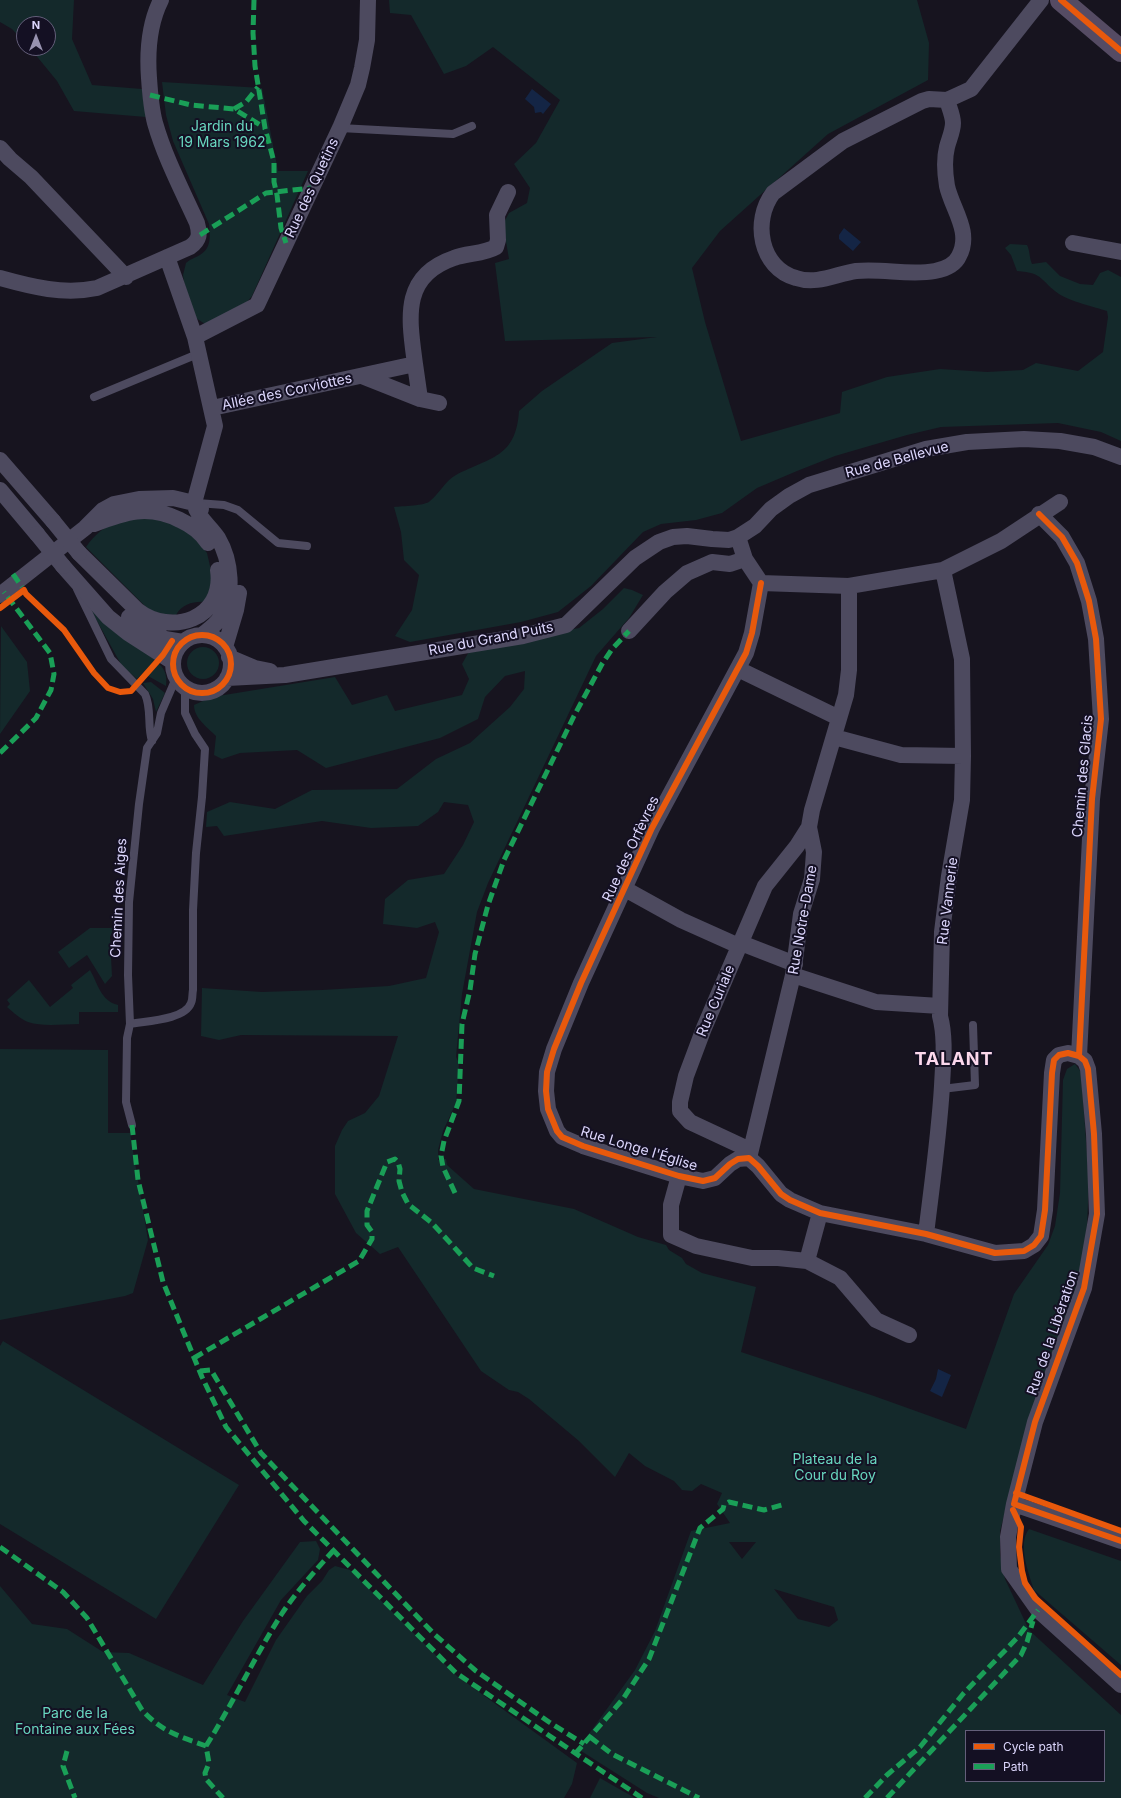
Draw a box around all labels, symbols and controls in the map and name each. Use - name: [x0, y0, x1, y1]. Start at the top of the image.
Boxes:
- north arrow: [16, 16, 56, 56]
- text: N: [32, 18, 40, 32]
- park label: Jardin du 19 Mars 1962: [178, 119, 266, 152]
- street label: Rue des Quetins: [282, 135, 342, 241]
- street label: Allée des Corviottes: [220, 370, 354, 414]
- street label: Rue de Bellevue: [843, 438, 951, 482]
- street label: Rue du Grand Puits: [427, 619, 555, 659]
- street label: Chemin des Glacis: [1069, 714, 1097, 838]
- street label: Rue des Orfèvres: [599, 793, 663, 905]
- street label: Chemin des Aiges: [107, 838, 131, 958]
- street label: Rue Vannerie: [934, 856, 962, 946]
- street label: Rue Notre-Dame: [785, 864, 821, 976]
- street label: Rue Curiale: [693, 963, 739, 1039]
- district label: TALANT: [914, 1049, 994, 1071]
- street label: Rue Longe l'Église: [578, 1123, 700, 1175]
- street label: Rue de la Libération: [1024, 1268, 1082, 1398]
- park label: Plateau de la Cour du Roy: [793, 1452, 877, 1484]
- park label: Parc de la Fontaine aux Fées: [15, 1706, 135, 1738]
- legend: [965, 1730, 1105, 1782]
- text: Cycle path: [1003, 1739, 1064, 1754]
- text: Path: [1003, 1759, 1028, 1774]

